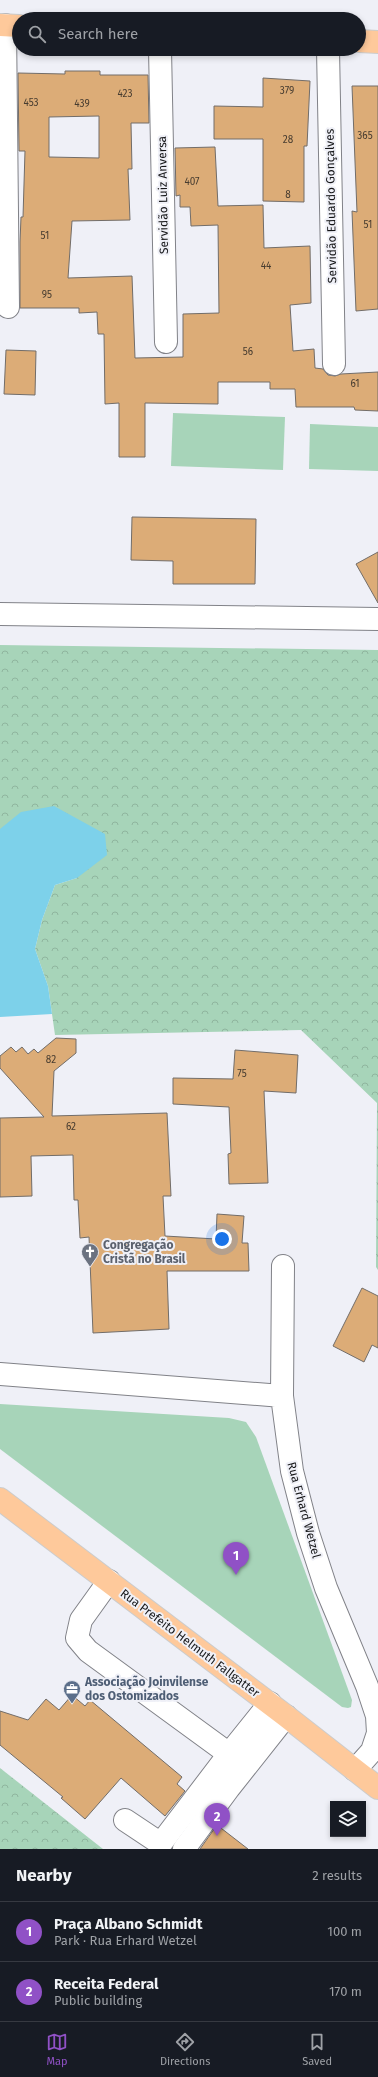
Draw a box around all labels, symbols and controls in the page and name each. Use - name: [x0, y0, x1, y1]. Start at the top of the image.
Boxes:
- search box: [12, 12, 366, 56]
- icon: search: [26, 23, 48, 45]
- text: Search here: [58, 25, 138, 43]
- house number: 379: [280, 85, 294, 97]
- house number: 423: [117, 88, 133, 100]
- house number: 453: [23, 97, 39, 109]
- house number: 439: [74, 98, 90, 110]
- street label: Servidão Eduardo Gonçalves: [323, 128, 339, 283]
- house number: 365: [357, 130, 373, 142]
- house number: 28: [283, 134, 294, 146]
- street label: Servidão Luiz Anversa: [155, 136, 171, 254]
- house number: 407: [184, 176, 200, 188]
- house number: 8: [285, 189, 291, 201]
- house number: 51: [364, 219, 372, 231]
- house number: 51: [41, 230, 49, 242]
- house number: 44: [261, 260, 272, 272]
- house number: 95: [42, 289, 52, 301]
- house number: 56: [243, 346, 253, 358]
- house number: 61: [350, 378, 360, 390]
- house number: 82: [46, 1054, 56, 1066]
- house number: 75: [237, 1068, 247, 1080]
- house number: 62: [66, 1121, 76, 1133]
- your location: [212, 1229, 232, 1249]
- place label: Congregação Cristã no Brasil: [103, 1238, 186, 1266]
- church icon: Congregação Cristã no Brasil: [80, 1242, 100, 1267]
- street label: Rua Erhard Wetzel: [284, 1460, 324, 1560]
- pin: 1: [223, 1542, 249, 1575]
- street label: Rua Prefeito Helmuth Fallgatter: [118, 1586, 263, 1700]
- place label: Associação Joinvilense dos Ostomizados: [84, 1675, 209, 1703]
- office icon: Associação Joinvilense dos Ostomizados: [62, 1679, 82, 1704]
- map controls: [330, 1801, 366, 1837]
- button: layers: [330, 1801, 366, 1837]
- pin: 2: [204, 1803, 230, 1836]
- text: Nearby: [16, 1865, 71, 1886]
- text: 2 results: [312, 1868, 362, 1883]
- text: Praça Albano Schmidt: [54, 1915, 203, 1933]
- text: 1: [26, 1924, 32, 1939]
- text: 100 m: [327, 1924, 362, 1939]
- text: Park · Rua Erhard Wetzel: [54, 1933, 197, 1948]
- text: Receita Federal: [54, 1975, 158, 1993]
- text: 2: [26, 1984, 32, 1999]
- text: 170 m: [329, 1984, 362, 1999]
- text: Public building: [54, 1993, 142, 2008]
- tab: Map: [46, 2031, 68, 2068]
- tab: Directions: [160, 2031, 210, 2068]
- tab: Saved: [302, 2031, 332, 2068]

